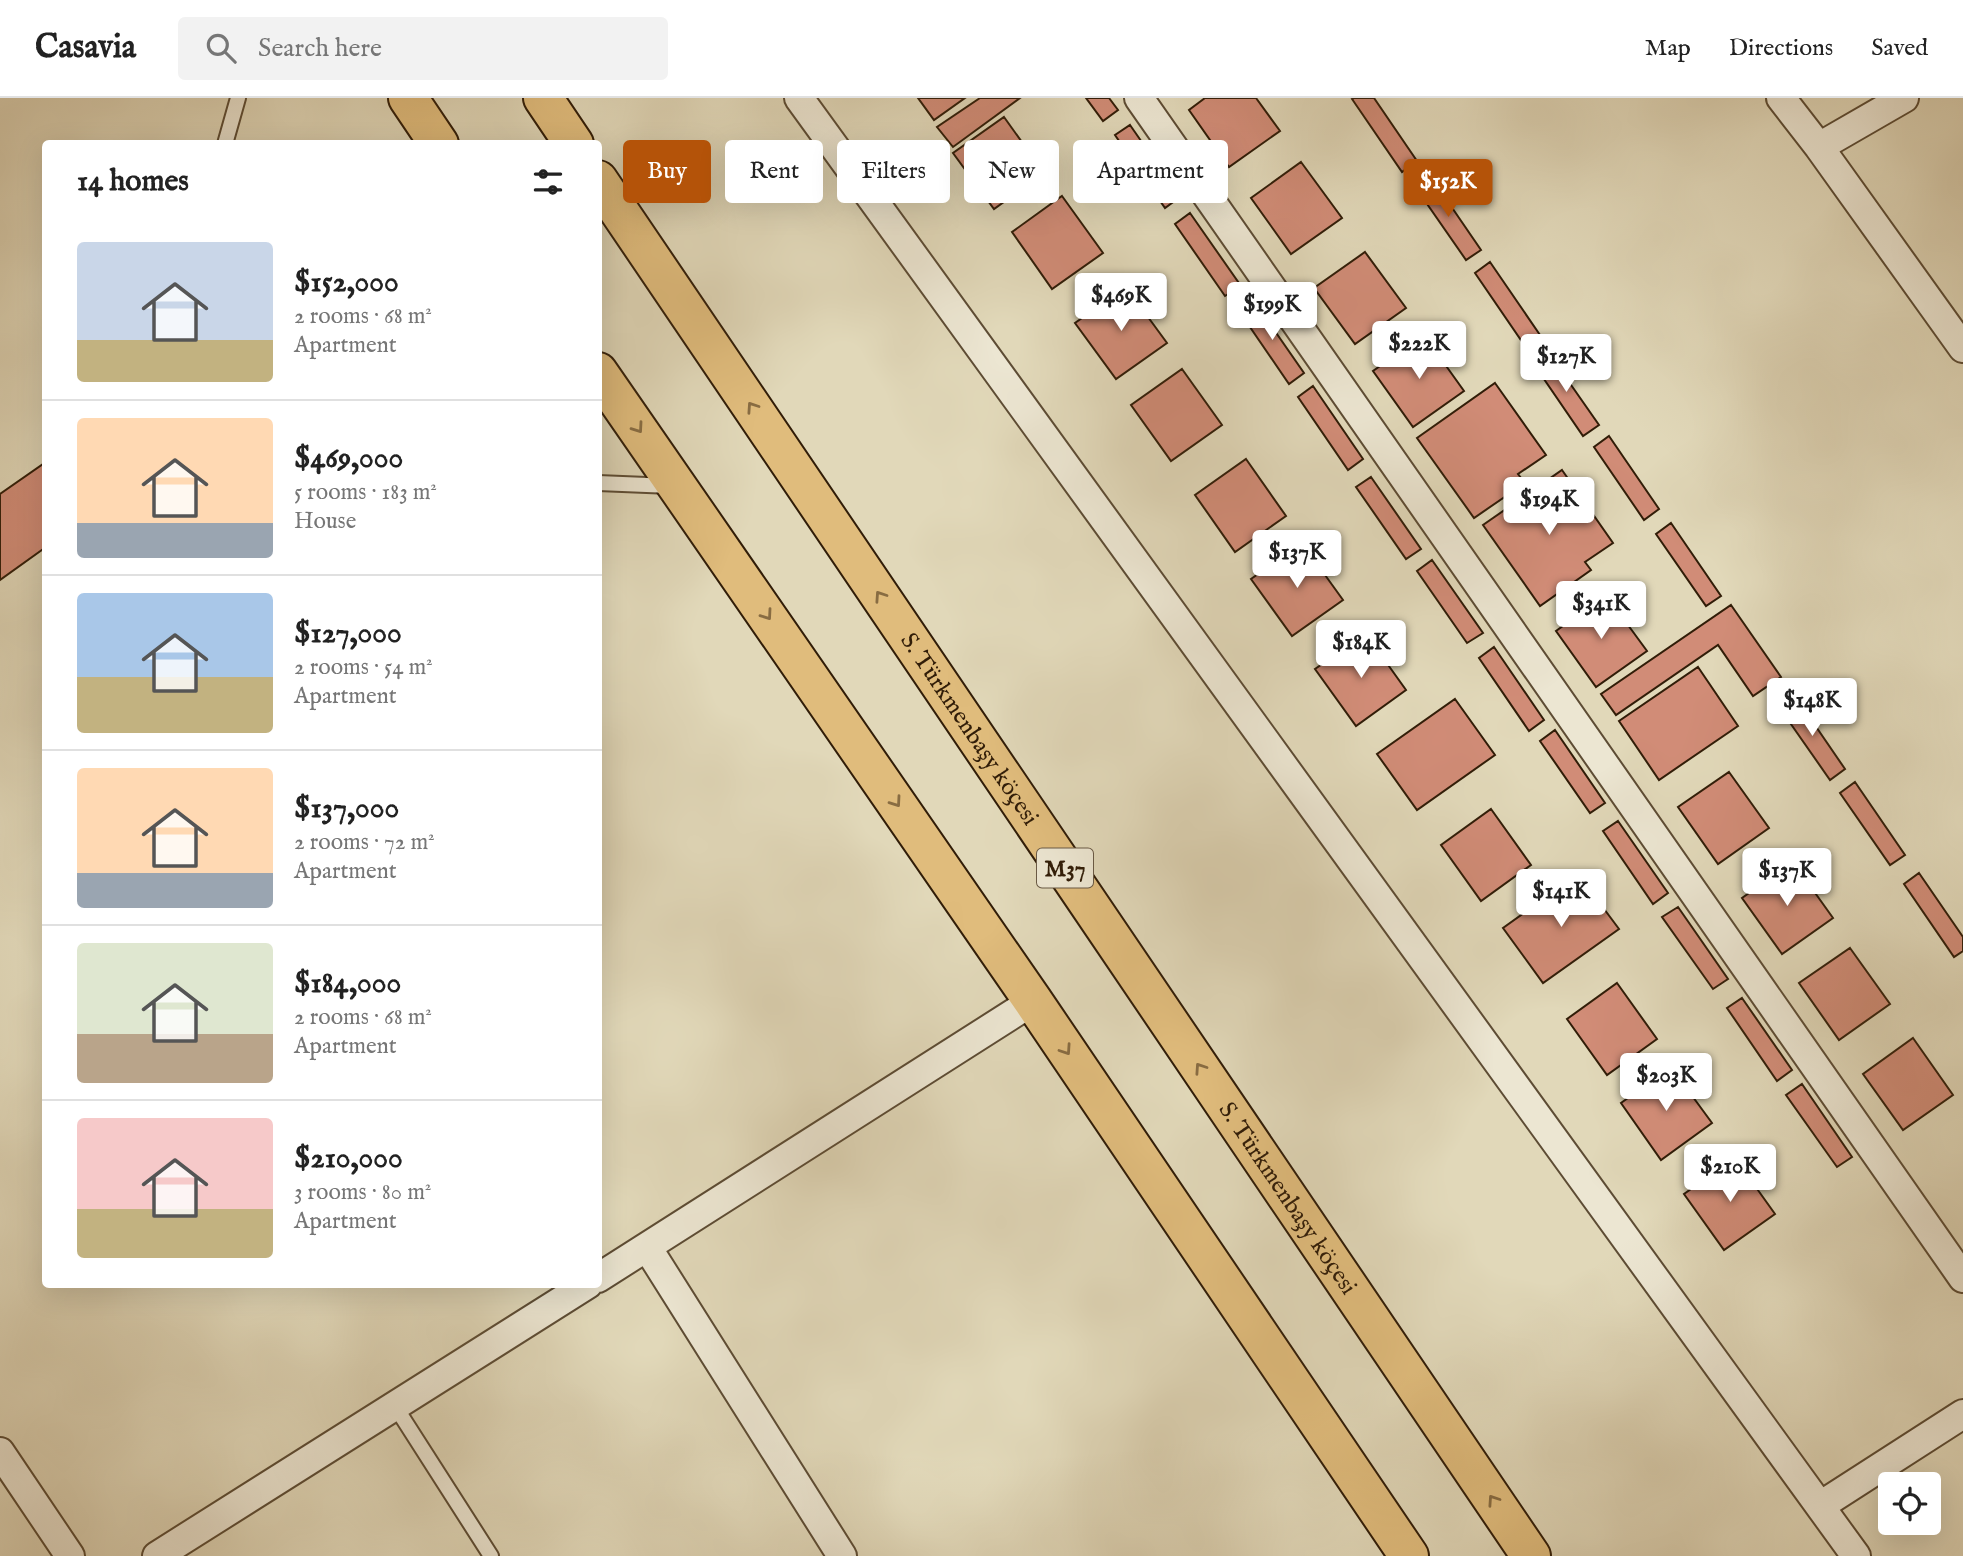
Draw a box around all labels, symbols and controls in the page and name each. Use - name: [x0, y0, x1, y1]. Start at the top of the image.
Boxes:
- search box: [178, 17, 668, 80]
- text: Casavia: [35, 27, 136, 69]
- icon: search: [202, 29, 240, 67]
- text: Search here: [258, 32, 382, 65]
- text: Map: [1645, 33, 1691, 64]
- text: Directions: [1729, 33, 1833, 64]
- text: Saved: [1871, 33, 1928, 64]
- chip: Buy: [623, 140, 711, 203]
- chip: Rent: [725, 140, 823, 203]
- chip: Filters: [837, 140, 950, 203]
- chip: New: [964, 140, 1059, 203]
- chip: Apartment: [1073, 140, 1228, 203]
- pin: $152K: [1399, 159, 1497, 219]
- text: 14 homes: [77, 163, 189, 201]
- icon: filters: [529, 163, 567, 201]
- text: $152K: [1420, 167, 1476, 196]
- text: $152,000: [294, 264, 399, 302]
- icon: home: [133, 270, 217, 354]
- pin: $469K: [1072, 274, 1170, 333]
- text: $469K: [1091, 281, 1151, 310]
- pin: $199K: [1223, 282, 1321, 342]
- text: $199K: [1243, 290, 1301, 319]
- text: 2 rooms · 68 m²: [294, 302, 432, 331]
- pin: $222K: [1370, 322, 1468, 381]
- text: $222K: [1388, 329, 1450, 358]
- text: Apartment: [294, 331, 397, 360]
- pin: $127K: [1517, 334, 1615, 394]
- text: $127K: [1536, 342, 1596, 371]
- one-way arrow: [748, 402, 761, 415]
- one-way arrow: [630, 420, 642, 433]
- text: $469,000: [294, 440, 403, 478]
- icon: home: [133, 446, 217, 530]
- text: 5 rooms · 183 m²: [294, 478, 437, 507]
- pin: $194K: [1500, 478, 1598, 537]
- text: $194K: [1519, 485, 1579, 514]
- text: House: [294, 507, 356, 536]
- pin: $137K: [1248, 531, 1346, 590]
- text: $137K: [1268, 538, 1326, 567]
- pin: $341K: [1552, 582, 1650, 641]
- text: $341K: [1572, 589, 1630, 618]
- one-way arrow: [876, 591, 888, 604]
- one-way arrow: [759, 607, 771, 620]
- text: $127,000: [294, 615, 402, 653]
- pin: $184K: [1312, 620, 1410, 680]
- icon: home: [133, 621, 217, 705]
- street label: S. Türkmenbaşy köçesi: [893, 627, 1045, 832]
- text: $184K: [1332, 628, 1390, 657]
- text: 2 rooms · 54 m²: [294, 653, 433, 682]
- pin: $148K: [1763, 678, 1861, 738]
- text: Apartment: [294, 682, 397, 711]
- text: $148K: [1783, 686, 1841, 715]
- text: $137,000: [294, 790, 399, 828]
- one-way arrow: [888, 794, 900, 807]
- icon: home: [133, 796, 217, 880]
- text: 2 rooms · 72 m²: [294, 828, 435, 857]
- road number: M37: [1037, 848, 1093, 888]
- pin: $137K: [1738, 848, 1836, 908]
- text: $137K: [1758, 856, 1816, 885]
- text: Apartment: [294, 857, 397, 886]
- pin: $141K: [1512, 870, 1610, 929]
- text: $141K: [1532, 877, 1590, 906]
- text: $184,000: [294, 965, 401, 1003]
- icon: home: [133, 971, 217, 1055]
- text: 2 rooms · 68 m²: [294, 1003, 432, 1032]
- text: Apartment: [294, 1032, 397, 1061]
- one-way arrow: [1058, 1043, 1071, 1056]
- pin: $203K: [1617, 1054, 1715, 1113]
- text: $203K: [1636, 1061, 1696, 1090]
- one-way arrow: [1196, 1063, 1208, 1076]
- street label: S. Türkmenbaşy köçesi: [1211, 1097, 1363, 1301]
- text: $210,000: [294, 1140, 403, 1178]
- pin: $210K: [1681, 1144, 1779, 1204]
- icon: home: [133, 1146, 217, 1230]
- text: $210K: [1700, 1152, 1760, 1181]
- text: 3 rooms · 80 m²: [294, 1178, 431, 1207]
- text: Apartment: [294, 1207, 397, 1236]
- map controls: [1878, 1472, 1941, 1535]
- button: locate: [1878, 1472, 1941, 1535]
- one-way arrow: [1488, 1494, 1501, 1507]

